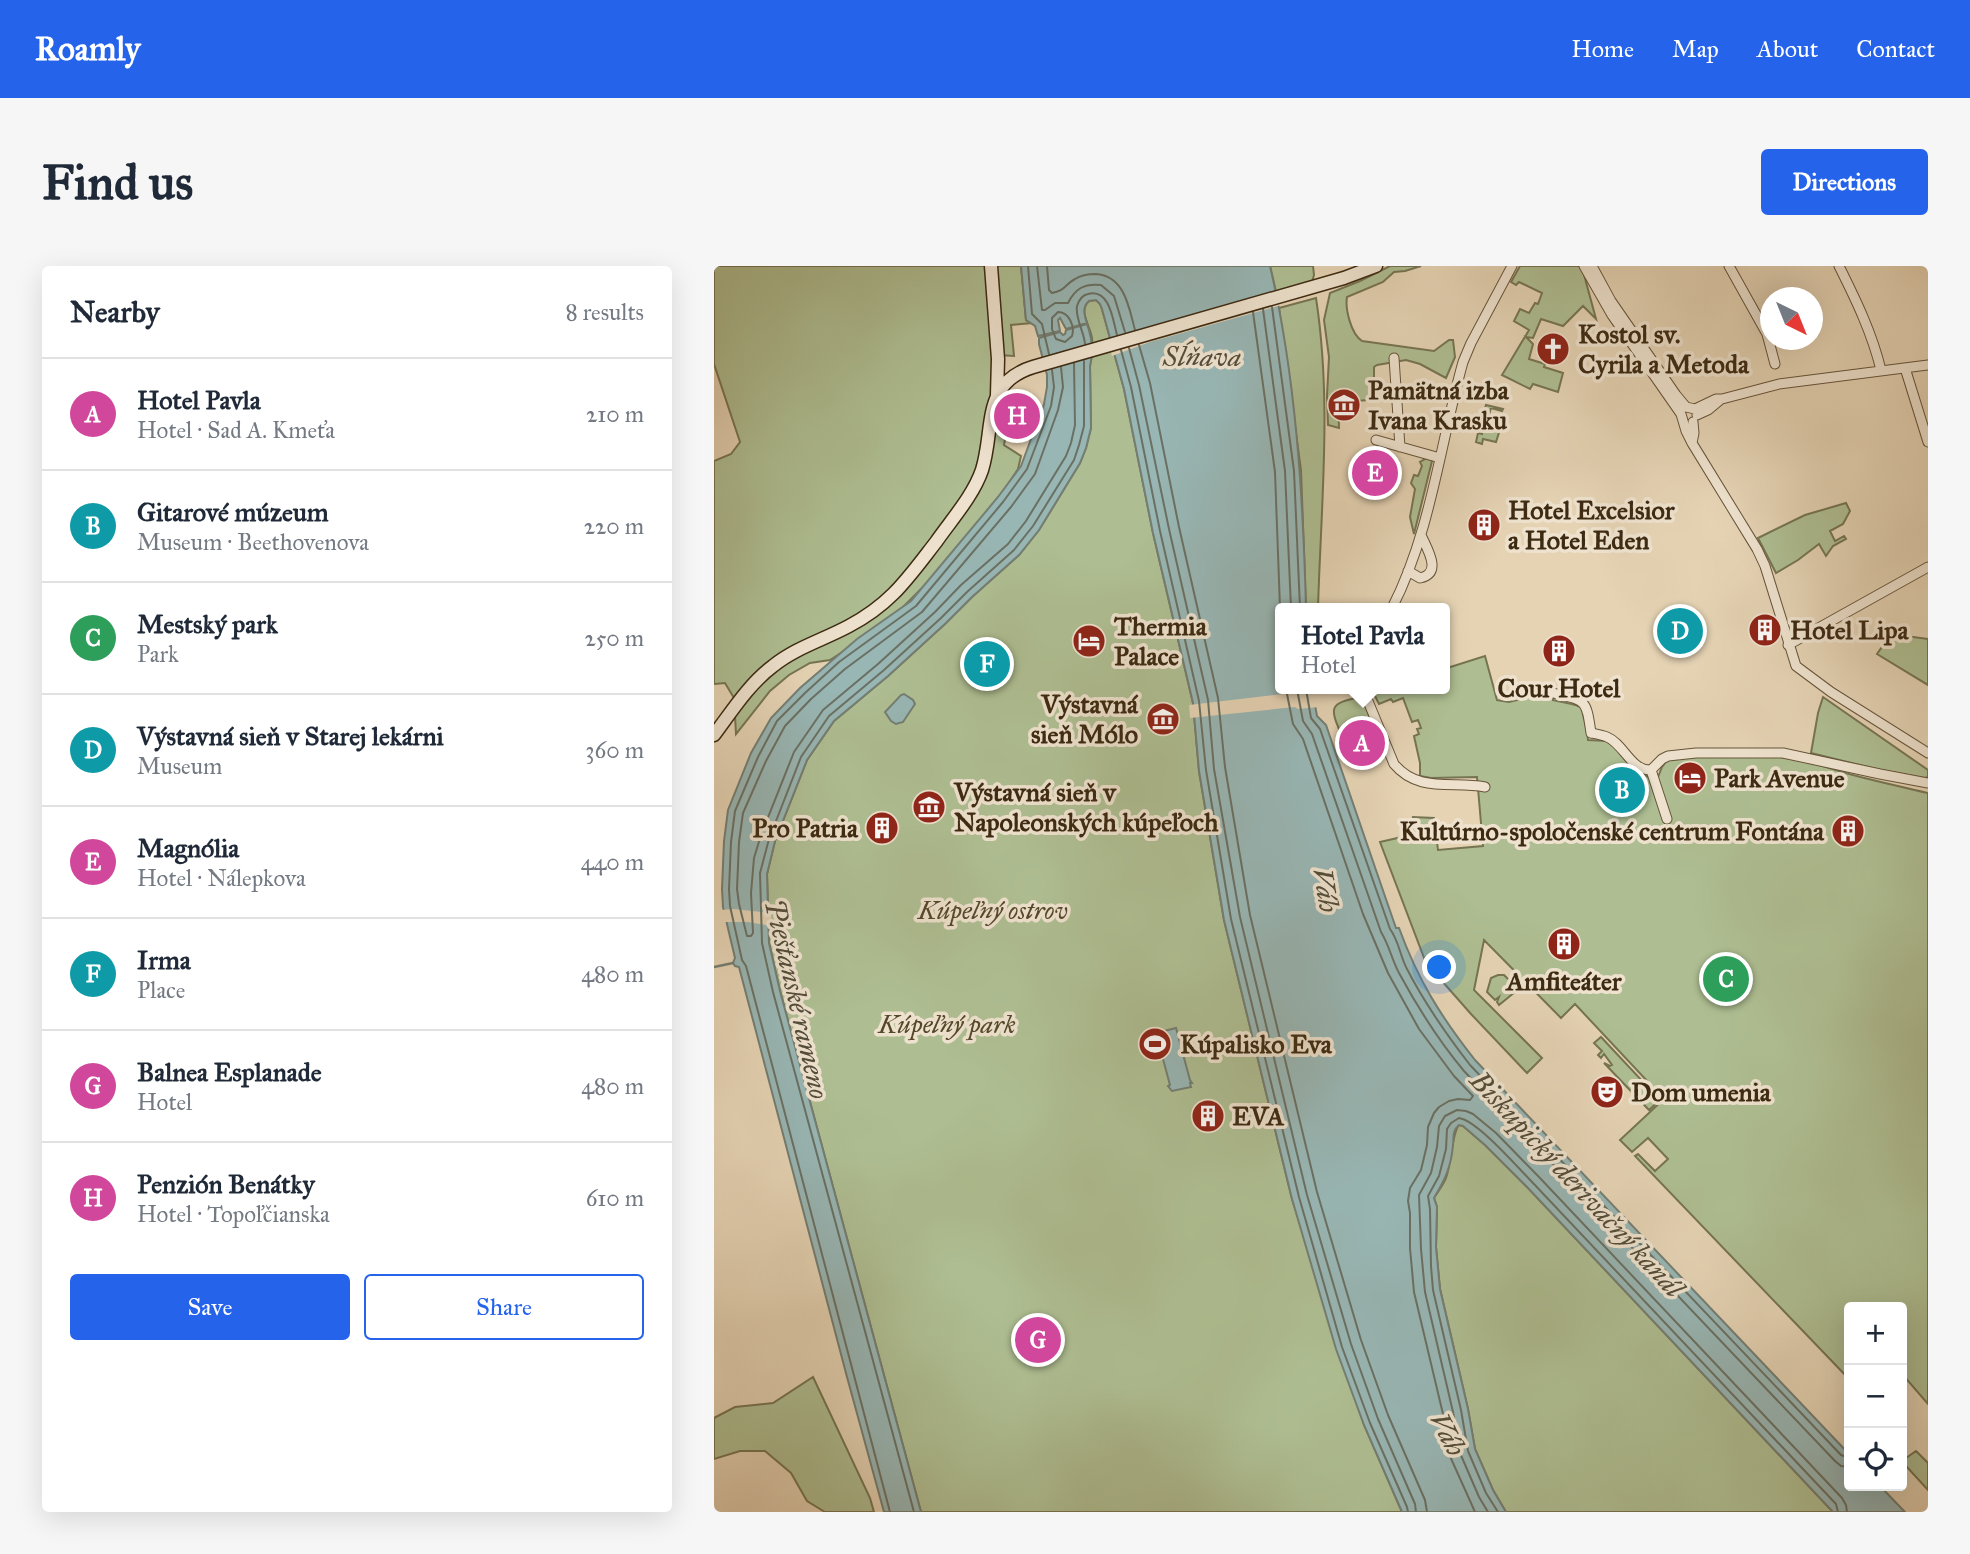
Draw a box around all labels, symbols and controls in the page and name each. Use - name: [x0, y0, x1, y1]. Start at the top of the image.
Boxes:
- text: Roamly: [35, 29, 140, 69]
- text: Home: [1571, 34, 1634, 64]
- text: Map: [1672, 34, 1719, 64]
- text: About: [1757, 34, 1818, 64]
- text: Contact: [1856, 34, 1935, 64]
- button: Directions: [1761, 149, 1928, 215]
- text: Find us: [42, 153, 193, 212]
- north arrow: [1760, 287, 1823, 350]
- text: Nearby: [70, 294, 160, 330]
- text: 8 results: [565, 298, 644, 326]
- place label: Kostol sv. Cyrila a Metoda: [1578, 318, 1750, 380]
- church icon: Kostol sv. Cyrila a Metoda: [1534, 330, 1572, 368]
- water label: Sĺňava: [1162, 339, 1241, 374]
- place label: Pamätná izba Ivana Krasku: [1368, 374, 1510, 436]
- text: Hotel Pavla: [137, 384, 261, 416]
- museum icon: Pamätná izba Ivana Krasku: [1325, 386, 1363, 424]
- pin: H: [994, 390, 1040, 442]
- text: A: [85, 400, 101, 428]
- text: 210 m: [586, 400, 644, 428]
- text: Hotel · Sad A. Kmeťa: [137, 416, 335, 444]
- pin: E: [1352, 447, 1398, 499]
- place label: Hotel Excelsior a Hotel Eden: [1508, 494, 1676, 556]
- text: Gitarové múzeum: [137, 496, 329, 528]
- building icon: Hotel Excelsior a Hotel Eden: [1465, 506, 1503, 544]
- text: B: [85, 512, 101, 540]
- text: 220 m: [584, 512, 644, 540]
- text: Museum · Beethovenova: [137, 528, 369, 556]
- popup: [1275, 603, 1450, 694]
- pin: D: [1657, 605, 1703, 657]
- text: Mestský park: [137, 608, 278, 640]
- place label: Thermia Palace: [1113, 610, 1208, 672]
- building icon: Hotel Lipa: [1746, 611, 1784, 649]
- place label: Hotel Lipa: [1790, 614, 1910, 646]
- text: Hotel Pavla: [1301, 619, 1424, 651]
- hotel icon: Thermia Palace: [1070, 622, 1108, 660]
- text: C: [85, 624, 101, 652]
- text: 250 m: [584, 624, 644, 652]
- building icon: Cour Hotel: [1540, 632, 1578, 670]
- pin: F: [964, 638, 1010, 690]
- text: Park: [137, 640, 179, 668]
- text: Hotel: [1301, 651, 1356, 679]
- place label: Cour Hotel: [1498, 672, 1621, 704]
- place label: Výstavná sieň Mólo: [1031, 688, 1139, 750]
- museum icon: Výstavná sieň Mólo: [1144, 700, 1182, 738]
- pin: A: [1339, 717, 1385, 769]
- text: Výstavná sieň v Starej lekárni: [137, 720, 444, 752]
- text: D: [84, 736, 102, 764]
- text: 360 m: [585, 736, 644, 764]
- text: Museum: [137, 752, 222, 780]
- hotel icon: Park Avenue: [1671, 759, 1709, 797]
- place label: Park Avenue: [1714, 762, 1845, 794]
- pin: B: [1599, 764, 1645, 816]
- place label: Výstavná sieň v Napoleonských kúpeľoch: [953, 776, 1219, 838]
- museum icon: Výstavná sieň v Napoleonských kúpeľoch: [910, 788, 948, 826]
- building icon: Pro Patria: [863, 809, 901, 847]
- place label: Pro Patria: [752, 812, 859, 844]
- building icon: Kultúrno-spoločenské centrum Fontána: [1829, 812, 1867, 850]
- place label: Kultúrno-spoločenské centrum Fontána: [1400, 815, 1825, 847]
- text: Magnólia: [137, 832, 239, 864]
- text: E: [85, 848, 101, 876]
- text: 440 m: [581, 848, 644, 876]
- text: Hotel · Nálepkova: [137, 864, 306, 892]
- water label: Váh: [1305, 865, 1347, 915]
- park label: Kúpeľný ostrov: [916, 894, 1068, 927]
- water label: Piešťanské rameno: [757, 896, 837, 1103]
- building icon: Amfiteáter: [1545, 925, 1583, 963]
- text: Irma: [137, 944, 191, 976]
- your location: [1422, 950, 1456, 984]
- pin: C: [1703, 953, 1749, 1005]
- text: F: [85, 960, 101, 988]
- text: 480 m: [581, 960, 644, 988]
- place label: Amfiteáter: [1504, 965, 1623, 997]
- text: Place: [137, 976, 185, 1004]
- park label: Kúpeľný park: [877, 1008, 1016, 1041]
- sports icon: Kúpalisko Eva: [1136, 1025, 1174, 1063]
- place label: Kúpalisko Eva: [1180, 1028, 1333, 1060]
- text: Balnea Esplanade: [137, 1056, 322, 1088]
- water label: Biskupický derivačný kanál: [1461, 1062, 1693, 1307]
- text: G: [85, 1072, 101, 1100]
- text: 480 m: [581, 1072, 644, 1100]
- theatre icon: Dom umenia: [1588, 1073, 1626, 1111]
- place label: Dom umenia: [1631, 1076, 1772, 1108]
- text: Hotel: [137, 1088, 192, 1116]
- building icon: EVA: [1189, 1097, 1227, 1135]
- place label: EVA: [1232, 1100, 1285, 1132]
- text: Penzión Benátky: [137, 1168, 315, 1200]
- text: H: [83, 1184, 103, 1212]
- text: 610 m: [586, 1184, 644, 1212]
- text: Hotel · Topoľčianska: [137, 1200, 330, 1228]
- button: Save: [70, 1274, 350, 1340]
- button: Share: [364, 1274, 644, 1340]
- map controls: [1844, 1302, 1907, 1491]
- button: +: [1844, 1302, 1907, 1365]
- pin: G: [1015, 1314, 1061, 1366]
- button: −: [1844, 1365, 1907, 1428]
- water label: Váh: [1422, 1406, 1474, 1462]
- button: locate: [1844, 1428, 1907, 1491]

